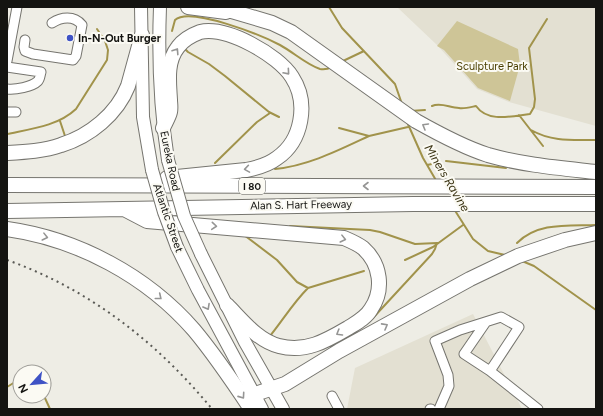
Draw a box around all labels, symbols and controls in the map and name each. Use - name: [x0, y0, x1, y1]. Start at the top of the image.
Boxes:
- place label: In-N-Out Burger: [78, 32, 162, 45]
- marker: In-N-Out Burger: [65, 33, 75, 43]
- one-way arrow: [171, 48, 179, 55]
- park label: Sculpture Park: [456, 60, 528, 73]
- one-way arrow: [283, 67, 290, 74]
- one-way arrow: [422, 123, 429, 130]
- street label: Eureka Road: [157, 130, 183, 192]
- water label: Miners Ravine: [421, 142, 473, 214]
- one-way arrow: [244, 164, 251, 173]
- road number: I 80: [239, 178, 265, 194]
- street label: Atlantic Street: [150, 182, 186, 254]
- one-way arrow: [363, 182, 369, 190]
- street label: Alan S. Hart Freeway: [250, 198, 352, 212]
- one-way arrow: [211, 222, 217, 231]
- one-way arrow: [42, 232, 48, 240]
- one-way arrow: [340, 234, 347, 242]
- one-way arrow: [155, 293, 162, 300]
- one-way arrow: [202, 303, 210, 310]
- one-way arrow: [381, 323, 388, 331]
- one-way arrow: [336, 328, 343, 336]
- north arrow: [12, 364, 52, 404]
- text: N: [16, 382, 31, 395]
- one-way arrow: [237, 392, 244, 399]

